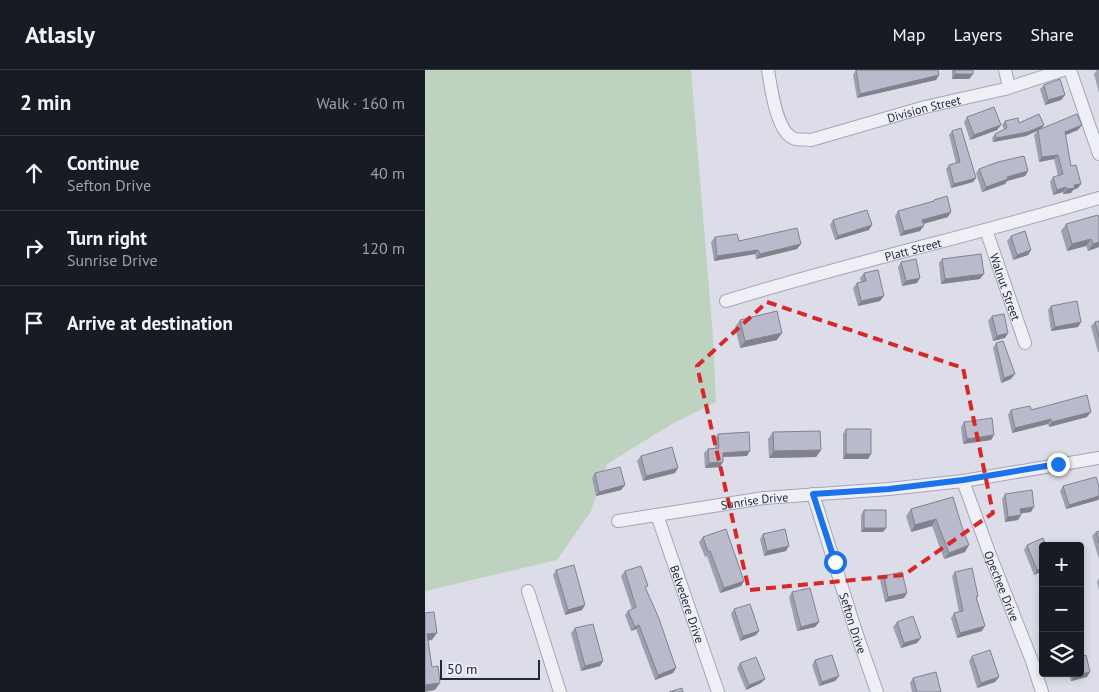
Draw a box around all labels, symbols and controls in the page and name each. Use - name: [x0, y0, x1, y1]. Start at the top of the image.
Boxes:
- text: Atlasly: [25, 19, 95, 50]
- text: Map: [893, 23, 925, 46]
- text: Layers: [953, 23, 1002, 46]
- text: Share: [1030, 23, 1074, 46]
- text: 2 min: [20, 89, 71, 116]
- street label: Division Street: [885, 92, 962, 125]
- text: Walk · 160 m: [316, 93, 405, 113]
- text: Continue: [67, 151, 139, 175]
- icon: ahead: [20, 159, 48, 187]
- text: 40 m: [370, 163, 405, 183]
- text: Sefton Drive: [67, 175, 151, 195]
- text: Turn right: [67, 226, 147, 250]
- icon: right: [20, 234, 48, 262]
- street label: Platt Street: [883, 234, 943, 264]
- text: 120 m: [362, 238, 405, 258]
- text: Sunrise Drive: [67, 250, 158, 270]
- street label: Walnut Street: [987, 251, 1024, 322]
- icon: arrive: [20, 309, 48, 337]
- text: Arrive at destination: [67, 311, 233, 335]
- route end: [1047, 453, 1070, 476]
- street label: Sunrise Drive: [720, 489, 789, 512]
- map controls: [1039, 542, 1084, 677]
- button: +: [1039, 542, 1084, 587]
- street label: Opechee Drive: [982, 548, 1023, 623]
- route start: [824, 551, 847, 574]
- street label: Belvedere Drive: [667, 563, 708, 645]
- button: −: [1039, 587, 1084, 632]
- street label: Sefton Drive: [837, 590, 870, 655]
- button: layers: [1039, 632, 1084, 677]
- scale bar: [440, 657, 540, 680]
- text: 50 m: [447, 660, 477, 678]

